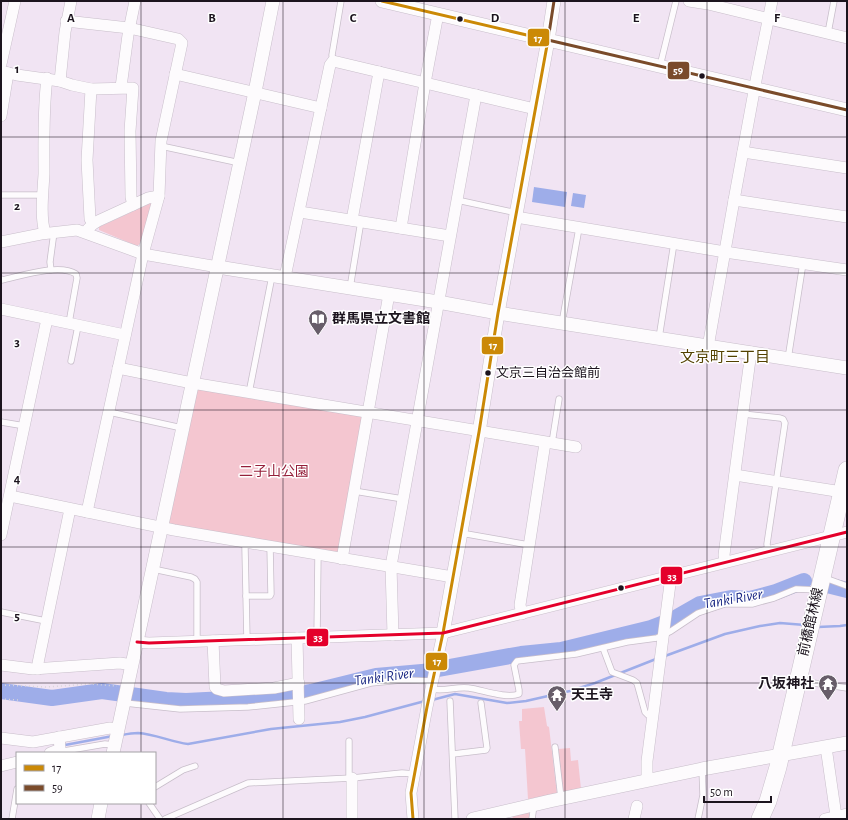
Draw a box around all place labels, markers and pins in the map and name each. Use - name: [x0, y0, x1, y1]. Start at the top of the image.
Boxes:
- unlabelled marker: [455, 14, 465, 24]
- unlabelled marker: [697, 71, 707, 81]
- library icon: 群馬県立文書館: [307, 308, 329, 336]
- place label: 群馬県立文書館: [332, 311, 430, 326]
- place label: 文京三自治会館前: [496, 365, 600, 380]
- marker: 文京三自治会館前: [483, 368, 493, 378]
- unlabelled marker: [616, 583, 626, 593]
- temple icon: 八坂神社: [817, 673, 839, 701]
- place label: 八坂神社: [758, 675, 814, 691]
- temple icon: 天王寺: [546, 684, 568, 712]
- place label: 天王寺: [571, 687, 613, 702]

